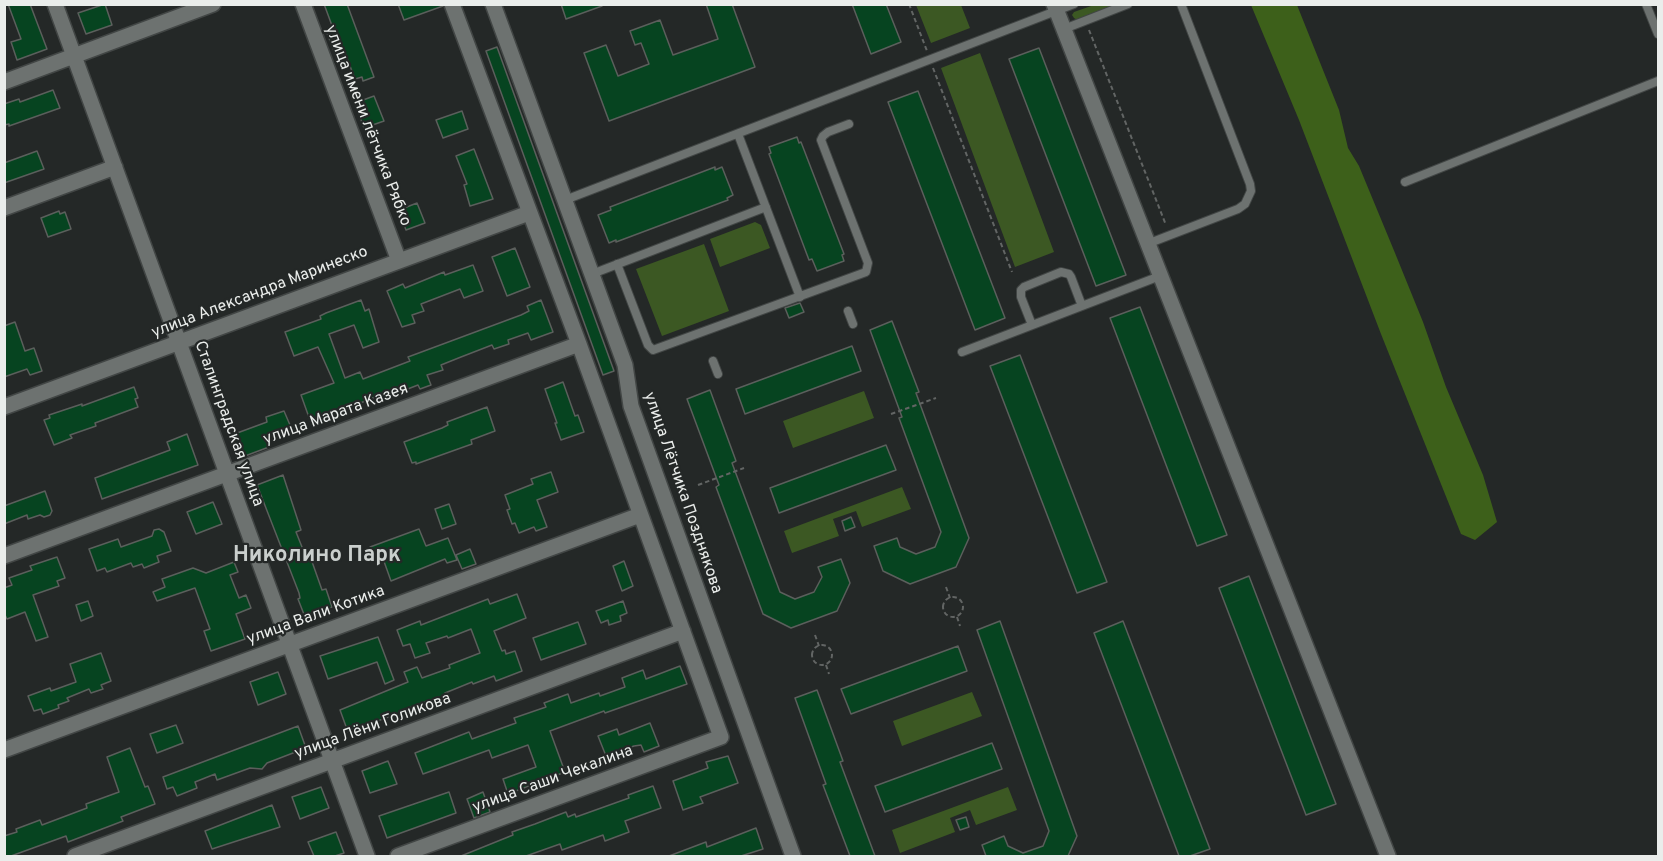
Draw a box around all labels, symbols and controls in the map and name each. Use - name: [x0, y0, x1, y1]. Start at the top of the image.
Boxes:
- street label: улица имени лётчика Рябко: [320, 23, 414, 229]
- street label: улица Александра Маринеско: [149, 243, 371, 343]
- street label: Сталинградская улица: [189, 339, 267, 509]
- street label: улица Марата Казея: [261, 380, 411, 450]
- street label: улица Лётчика Позднякова: [638, 390, 726, 596]
- district label: Николино Парк: [233, 544, 401, 570]
- street label: улица Вали Котика: [244, 582, 388, 650]
- street label: улица Лёни Голикова: [292, 690, 454, 764]
- street label: улица Саши Чекалина: [470, 742, 636, 818]

